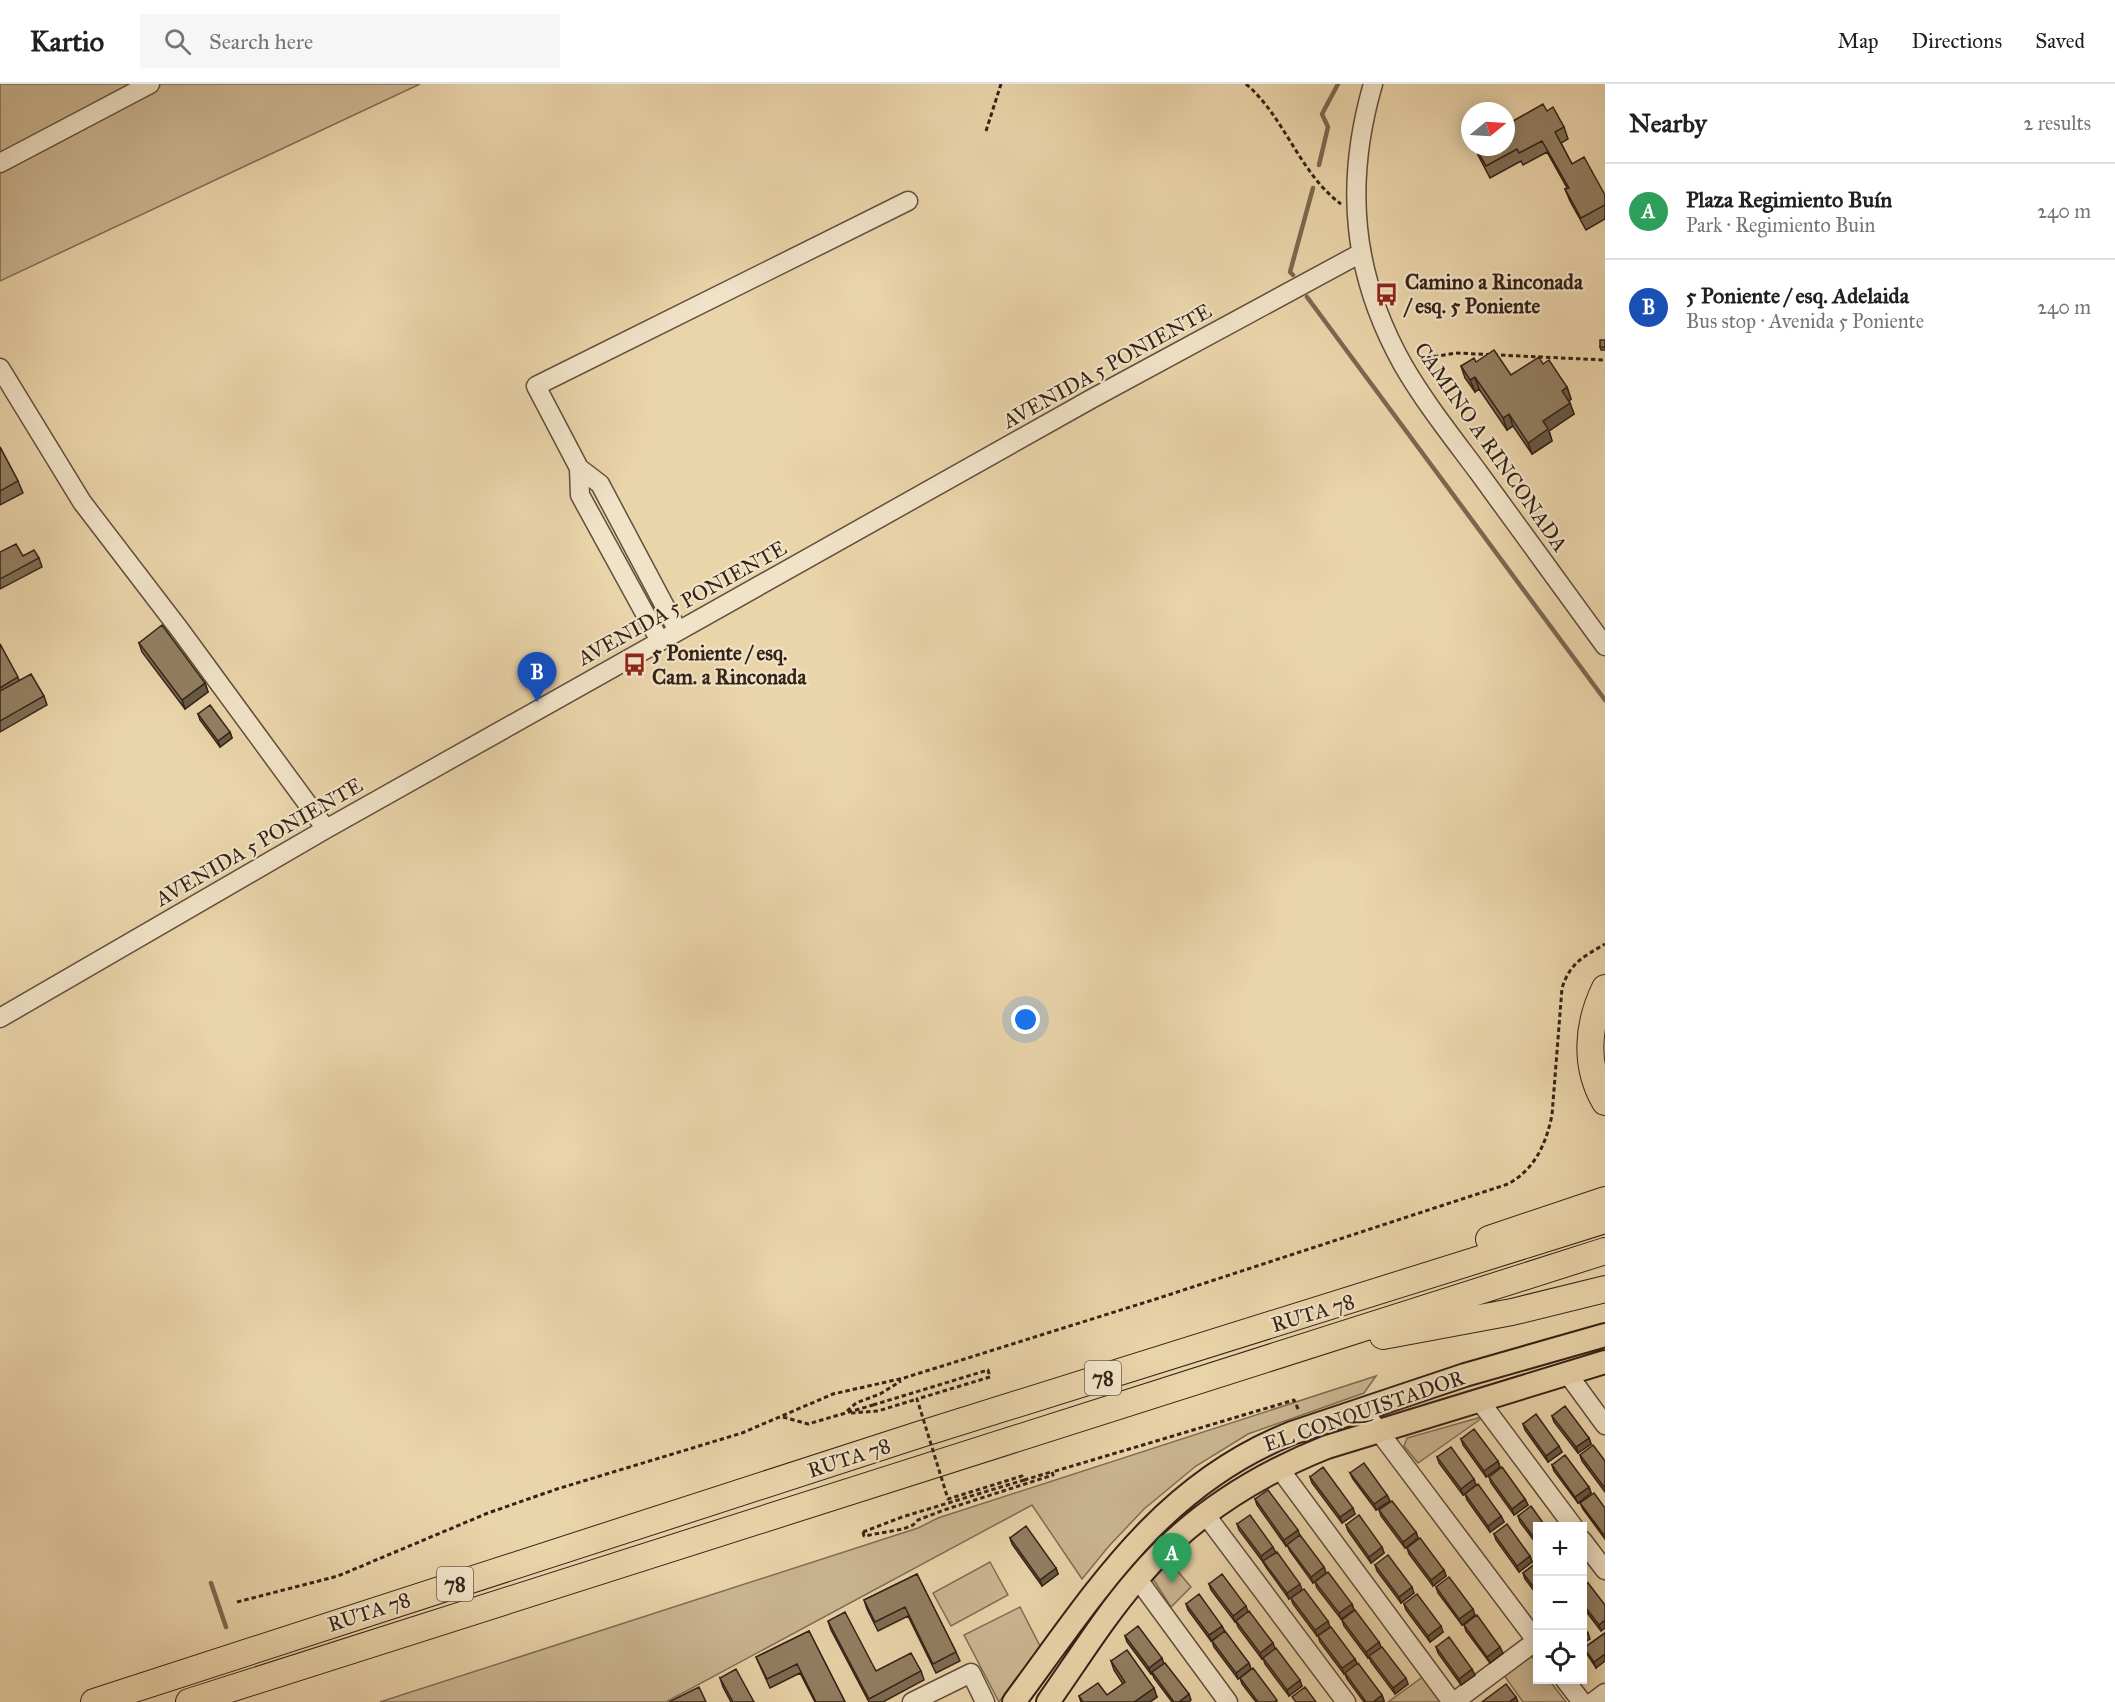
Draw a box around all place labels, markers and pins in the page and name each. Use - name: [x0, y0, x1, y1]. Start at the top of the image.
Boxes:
- place label: Camino a Rinconada / esq. 5 Poniente: [1403, 269, 1584, 319]
- bus stop icon: Camino a Rinconada / esq. 5 Poniente: [1374, 281, 1400, 307]
- place label: 5 Poniente / esq. Cam. a Rinconada: [652, 640, 807, 690]
- pin: B: [518, 652, 556, 702]
- bus stop icon: 5 Poniente / esq. Cam. a Rinconada: [621, 652, 647, 678]
- pin: A: [1152, 1534, 1192, 1583]

